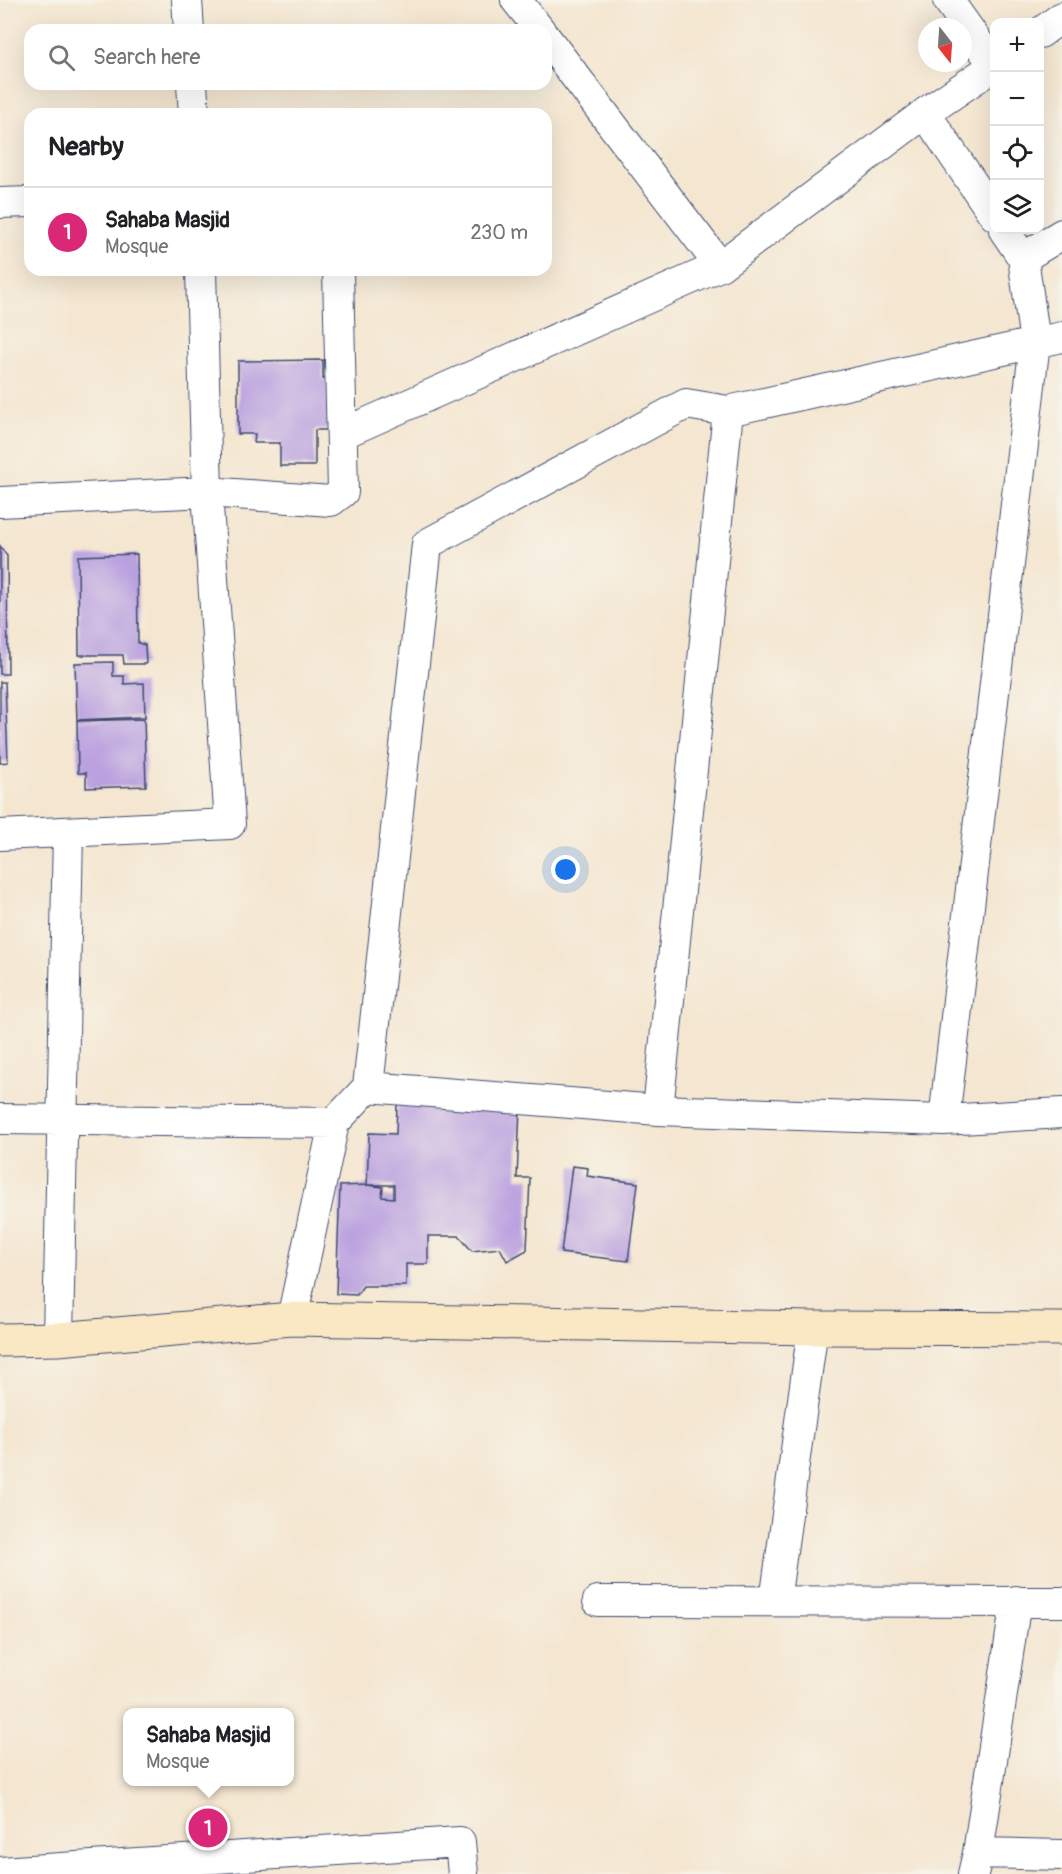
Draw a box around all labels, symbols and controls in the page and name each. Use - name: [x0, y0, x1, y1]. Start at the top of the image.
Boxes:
- north arrow: [918, 18, 972, 72]
- map controls: [990, 18, 1044, 234]
- button: +: [990, 18, 1044, 72]
- search box: [24, 24, 552, 90]
- icon: search: [45, 41, 78, 74]
- text: Search here: [93, 43, 200, 71]
- button: −: [990, 72, 1044, 126]
- button: locate: [990, 126, 1044, 180]
- text: Nearby: [48, 131, 124, 163]
- button: layers: [990, 180, 1044, 234]
- text: Sahaba Masjid: [105, 206, 230, 234]
- text: 1: [64, 220, 71, 245]
- text: 230 m: [471, 220, 528, 245]
- text: Mosque: [105, 234, 168, 259]
- your location: [551, 855, 580, 884]
- popup: [123, 1708, 294, 1786]
- text: Sahaba Masjid: [146, 1721, 271, 1749]
- text: Mosque: [146, 1749, 209, 1774]
- pin: 1: [188, 1806, 228, 1850]

